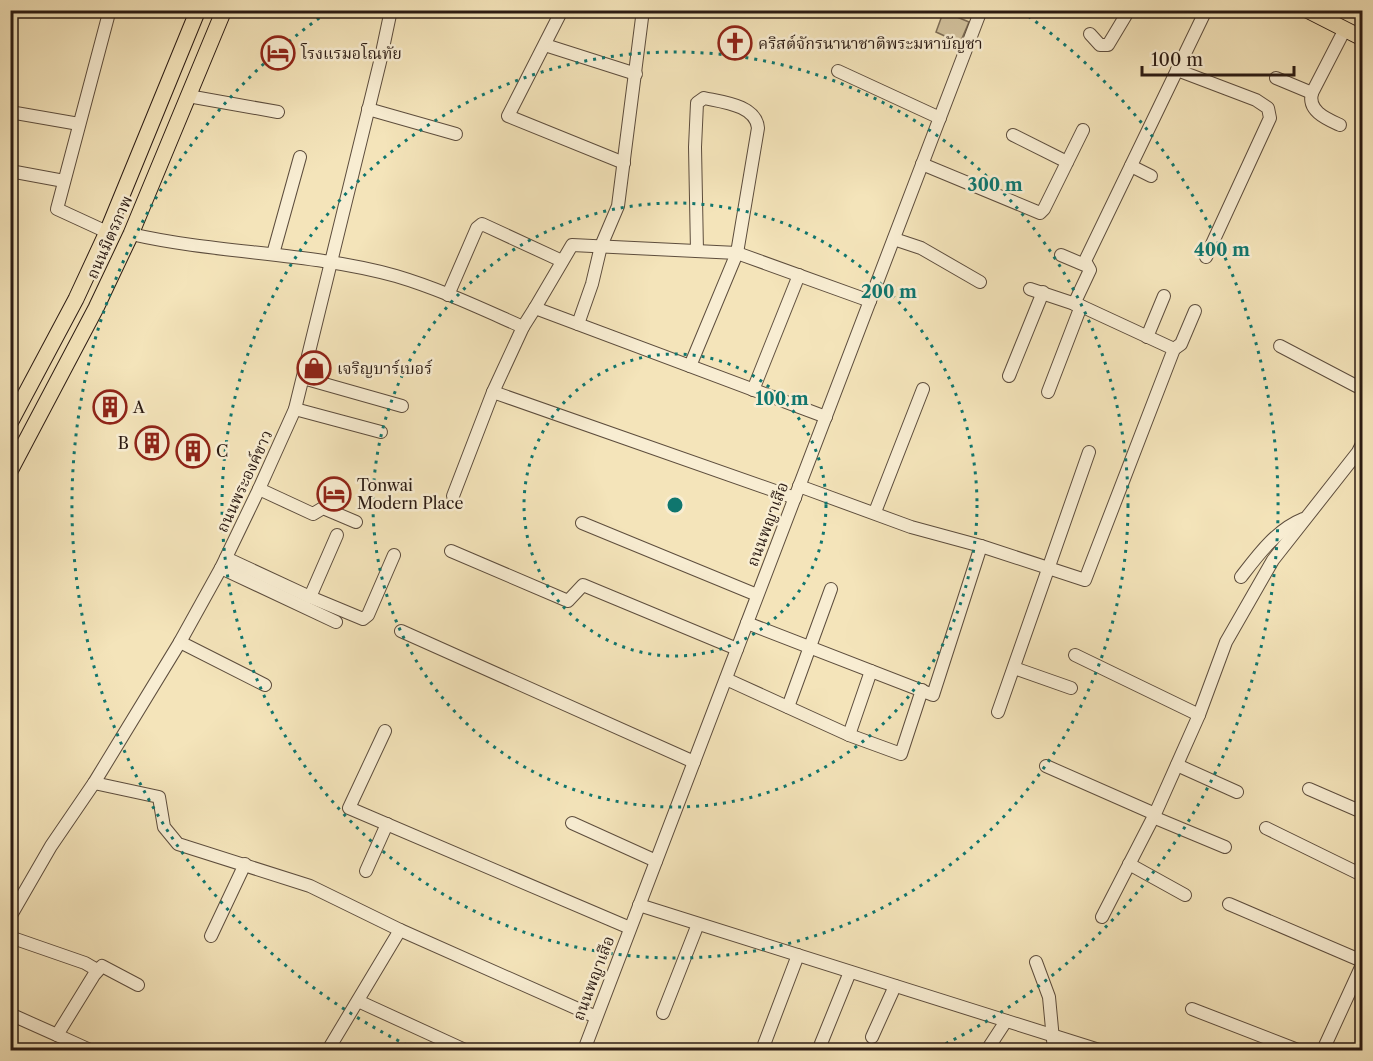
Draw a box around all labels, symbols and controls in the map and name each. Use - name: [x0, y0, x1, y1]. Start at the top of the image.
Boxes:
- church icon: คริสต์จักรนานาชาติพระมหาบัญชา: [717, 25, 753, 61]
- place label: คริสต์จักรนานาชาติพระมหาบัญชา: [758, 33, 983, 53]
- hotel icon: โรงแรมอโณทัย: [260, 35, 296, 71]
- scale bar: [1142, 39, 1294, 77]
- place label: โรงแรมอโณทัย: [300, 43, 402, 63]
- text: 100 m: [1151, 49, 1203, 71]
- text: 300 m: [967, 174, 1023, 196]
- street label: ถนนมิตรภาพ: [82, 192, 136, 282]
- text: 400 m: [1194, 239, 1250, 261]
- text: 200 m: [861, 281, 917, 303]
- shop icon: เจริญบาร์เบอร์: [296, 350, 332, 386]
- place label: เจริญบาร์เบอร์: [337, 358, 433, 378]
- text: 100 m: [755, 388, 809, 410]
- building icon: A: [92, 389, 128, 425]
- place label: A: [132, 397, 146, 417]
- building icon: B: [134, 425, 170, 461]
- street label: ถนนพระองค์ขาว: [212, 427, 276, 535]
- place label: B: [118, 433, 129, 453]
- building icon: C: [175, 433, 211, 469]
- place label: C: [216, 441, 228, 461]
- place label: Tonwai Modern Place: [357, 475, 463, 513]
- hotel icon: Tonwai Modern Place: [316, 476, 352, 512]
- street label: ถนนพญาเสือ: [742, 479, 792, 569]
- centre of rings: [665, 495, 685, 515]
- street label: ถนนพญาเสือ: [568, 933, 618, 1023]

